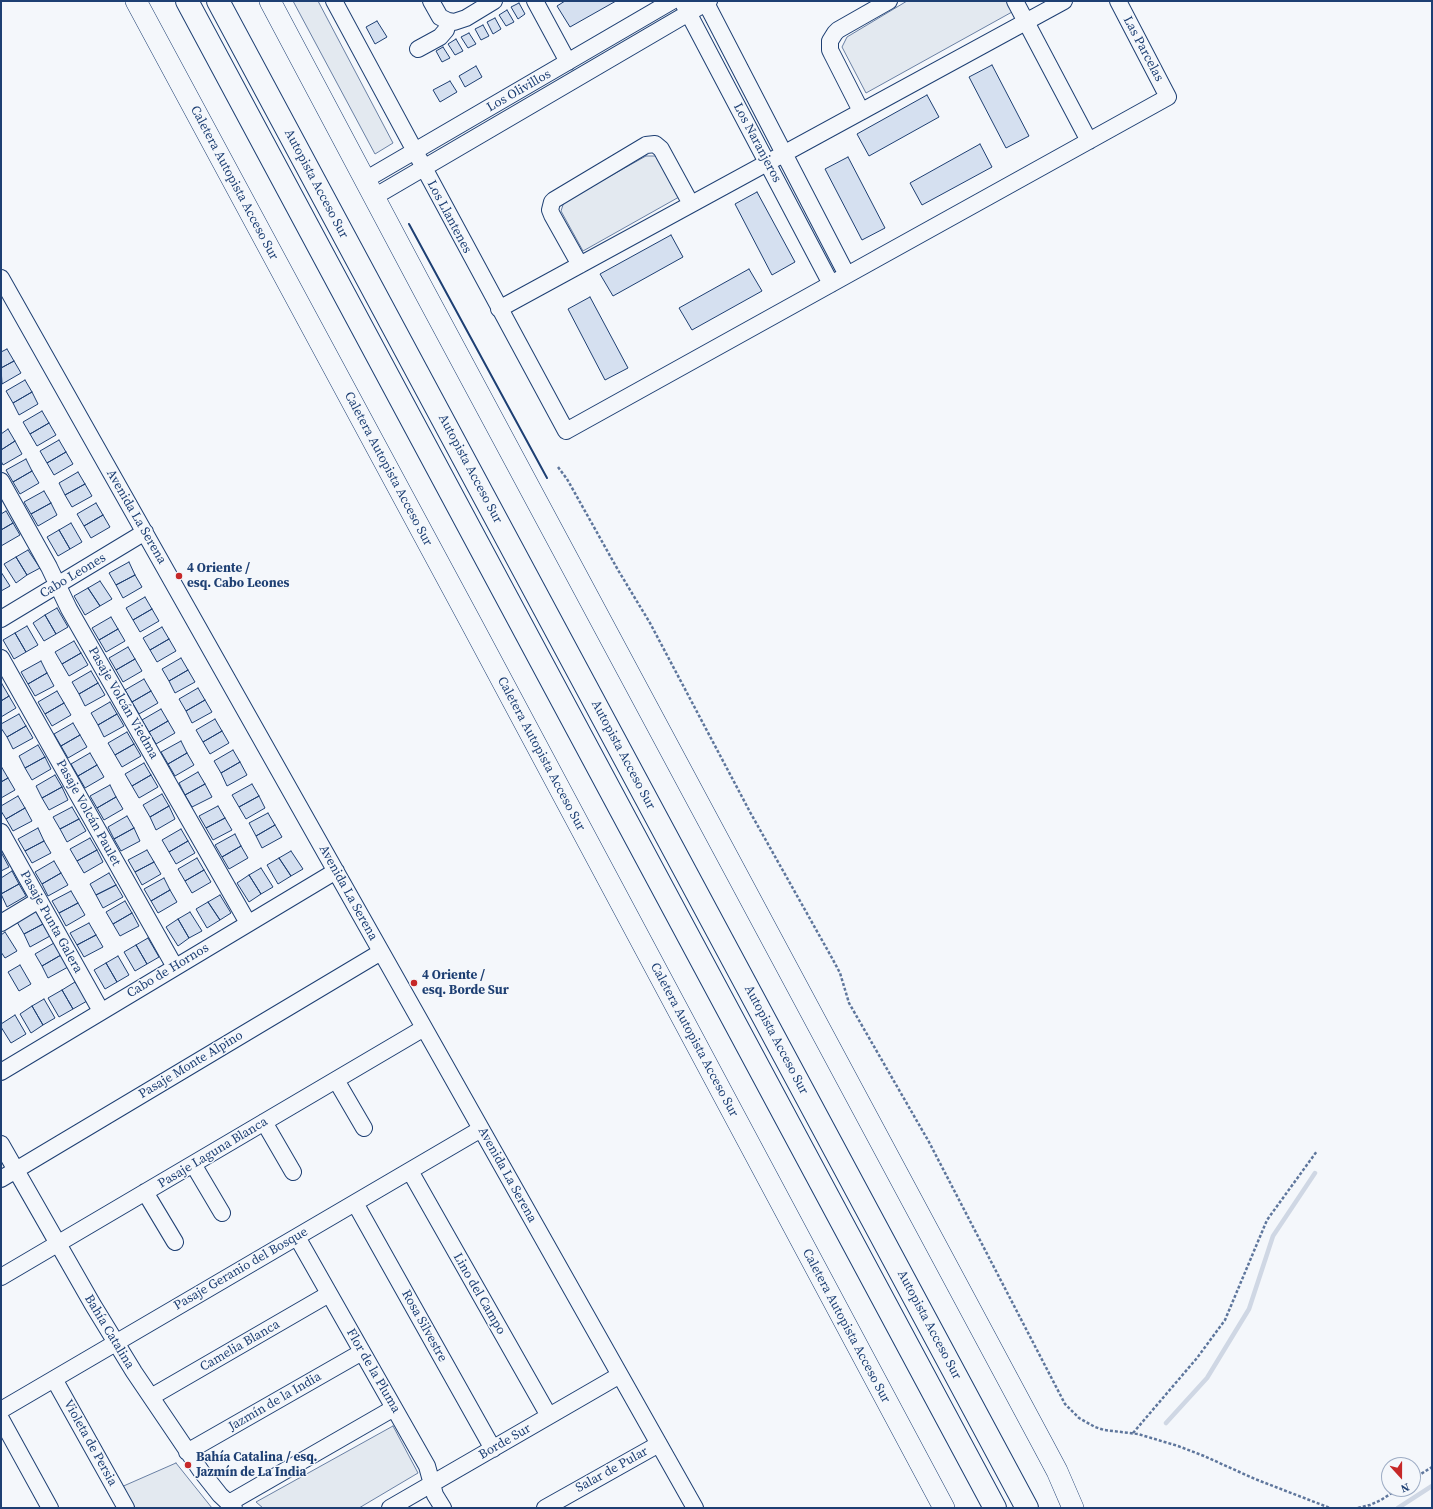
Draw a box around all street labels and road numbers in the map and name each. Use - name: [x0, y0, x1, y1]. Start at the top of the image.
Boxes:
- street label: Las Parcelas: [1119, 14, 1167, 84]
- street label: Los Olivillos: [484, 66, 554, 116]
- street label: Los Naranjeros: [730, 101, 784, 185]
- street label: Caletera Autopista Acceso Sur: [187, 103, 281, 263]
- street label: Autopista Acceso Sur: [281, 127, 351, 241]
- street label: Los Llantenes: [423, 178, 475, 256]
- street label: Caletera Autopista Acceso Sur: [341, 389, 435, 549]
- street label: Autopista Acceso Sur: [435, 412, 505, 526]
- street label: Avenida La Serena: [103, 467, 169, 567]
- street label: Cabo Leones: [37, 550, 109, 602]
- street label: Pasaje Volcán Viedma: [85, 644, 161, 762]
- street label: Caletera Autopista Acceso Sur: [494, 674, 588, 834]
- street label: Autopista Acceso Sur: [588, 698, 658, 812]
- street label: Pasaje Volcán Paulet: [52, 757, 124, 869]
- street label: Avenida La Serena: [315, 843, 381, 943]
- street label: Pasaje Punta Galera: [16, 868, 86, 976]
- street label: Cabo de Hornos: [124, 940, 212, 1002]
- street label: Caletera Autopista Acceso Sur: [647, 960, 741, 1120]
- street label: Autopista Acceso Sur: [741, 983, 811, 1097]
- street label: Pasaje Monte Alpino: [136, 1028, 246, 1102]
- street label: Pasaje Laguna Blanca: [155, 1114, 271, 1192]
- street label: Avenida La Serena: [474, 1125, 540, 1225]
- street label: Pasaje Geranio del Bosque: [171, 1224, 311, 1314]
- street label: Caletera Autopista Acceso Sur: [799, 1246, 893, 1406]
- street label: Lino del Campo: [449, 1251, 509, 1337]
- street label: Autopista Acceso Sur: [894, 1268, 964, 1382]
- street label: Rosa Silvestre: [398, 1287, 450, 1365]
- street label: Bahía Catalina: [81, 1292, 137, 1372]
- street label: Camelia Blanca: [197, 1317, 283, 1375]
- street label: Flor de la Pluma: [343, 1326, 403, 1416]
- street label: Jazmín de la India: [226, 1369, 324, 1435]
- street label: Violeta de Persia: [60, 1397, 120, 1489]
- street label: Borde Sur: [476, 1421, 534, 1463]
- street label: Salar de Pular: [573, 1444, 651, 1496]

